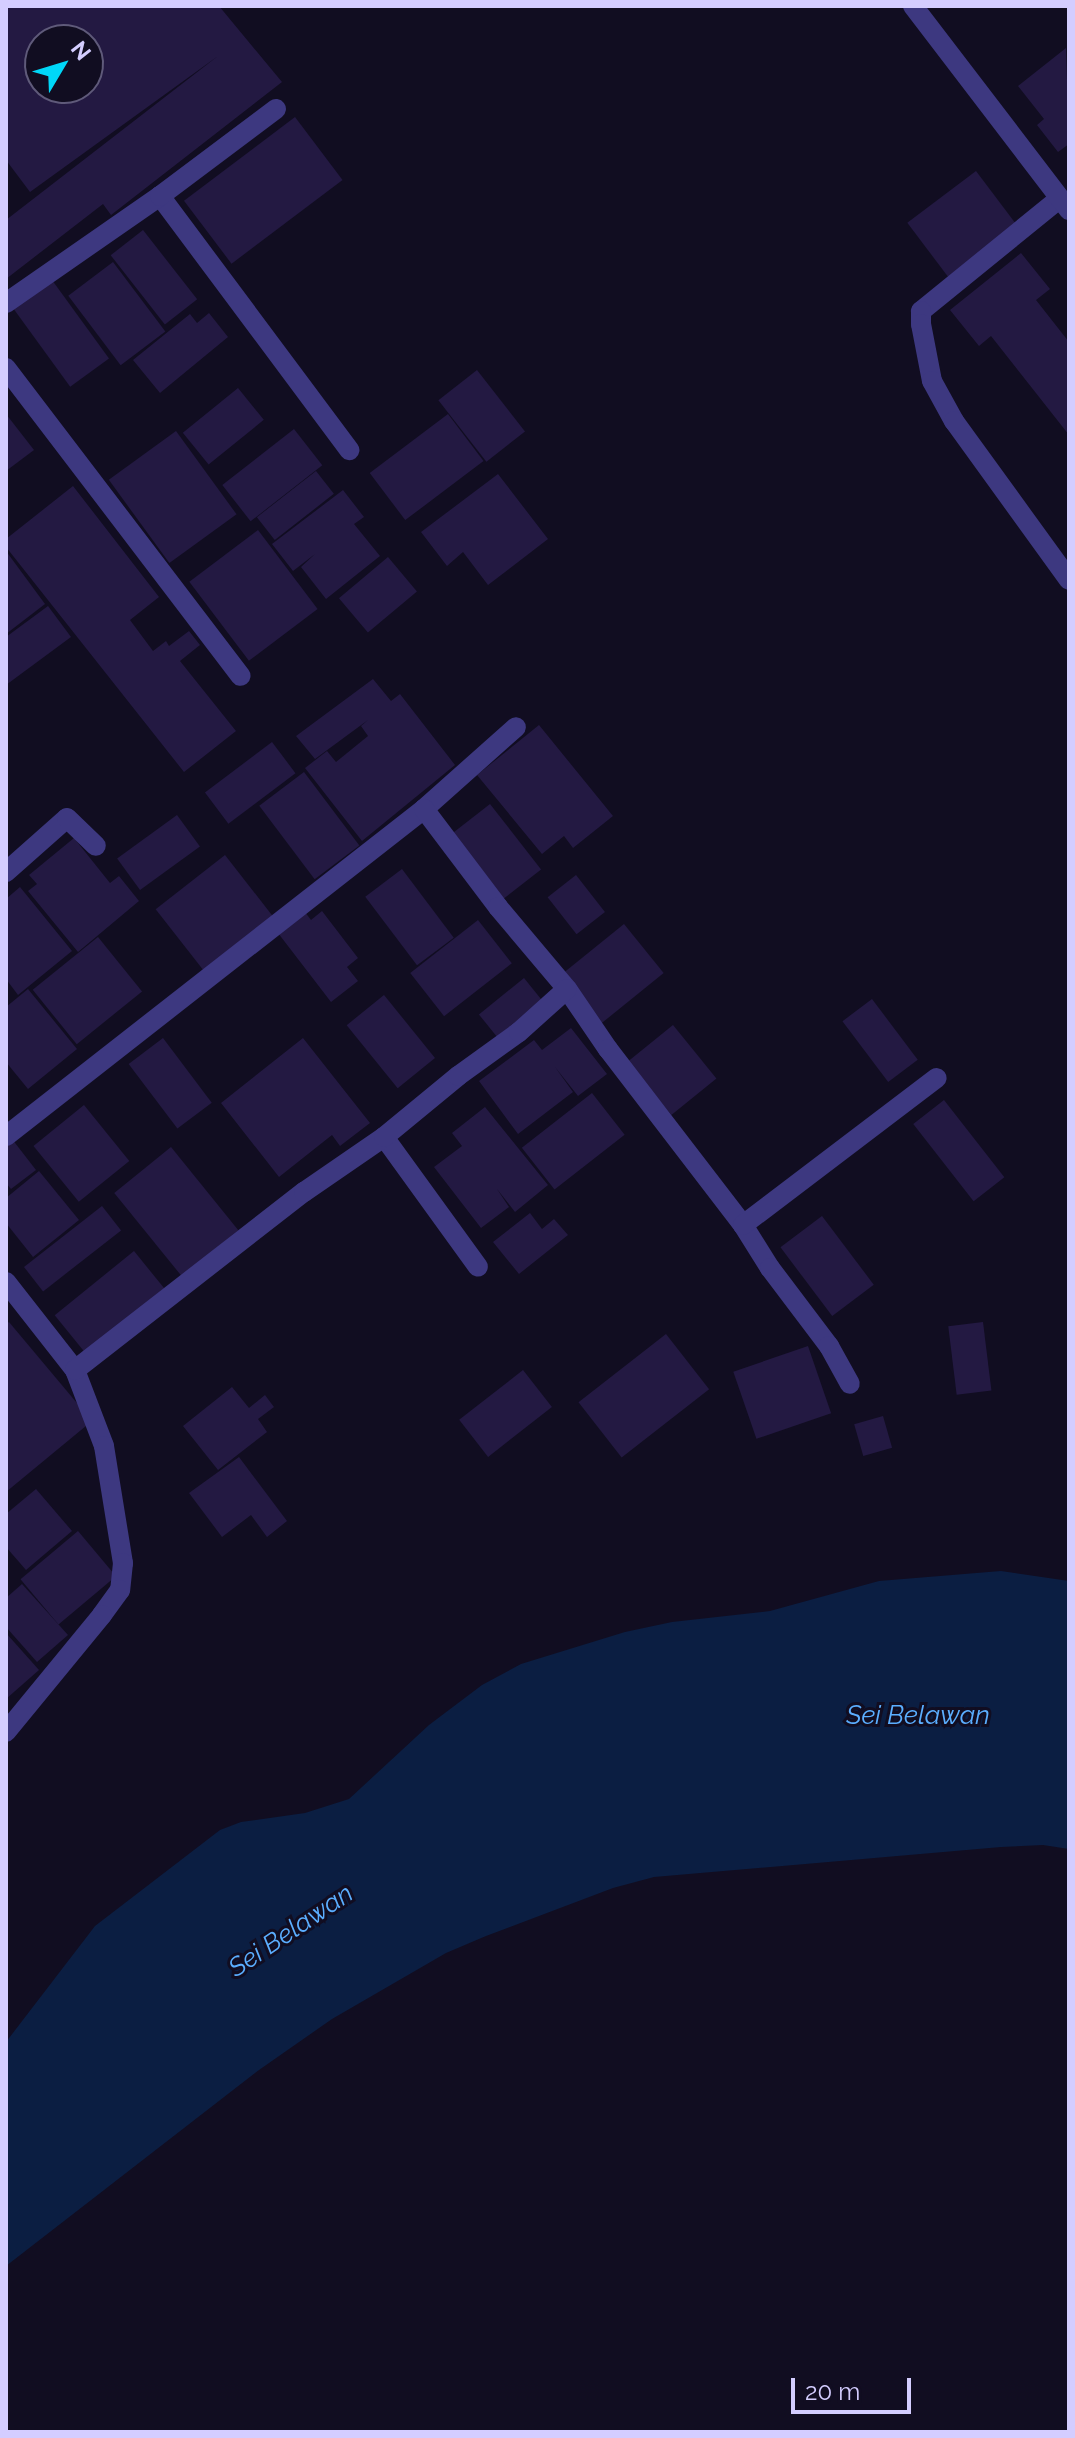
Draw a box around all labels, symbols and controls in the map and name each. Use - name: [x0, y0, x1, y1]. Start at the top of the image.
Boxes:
- north arrow: [24, 24, 104, 104]
- text: N: [66, 36, 97, 65]
- water label: Sei Belawan: [846, 1700, 990, 1732]
- water label: Sei Belawan: [223, 1878, 359, 1984]
- scale bar: [795, 2362, 915, 2412]
- text: 20 m: [805, 2377, 860, 2406]

